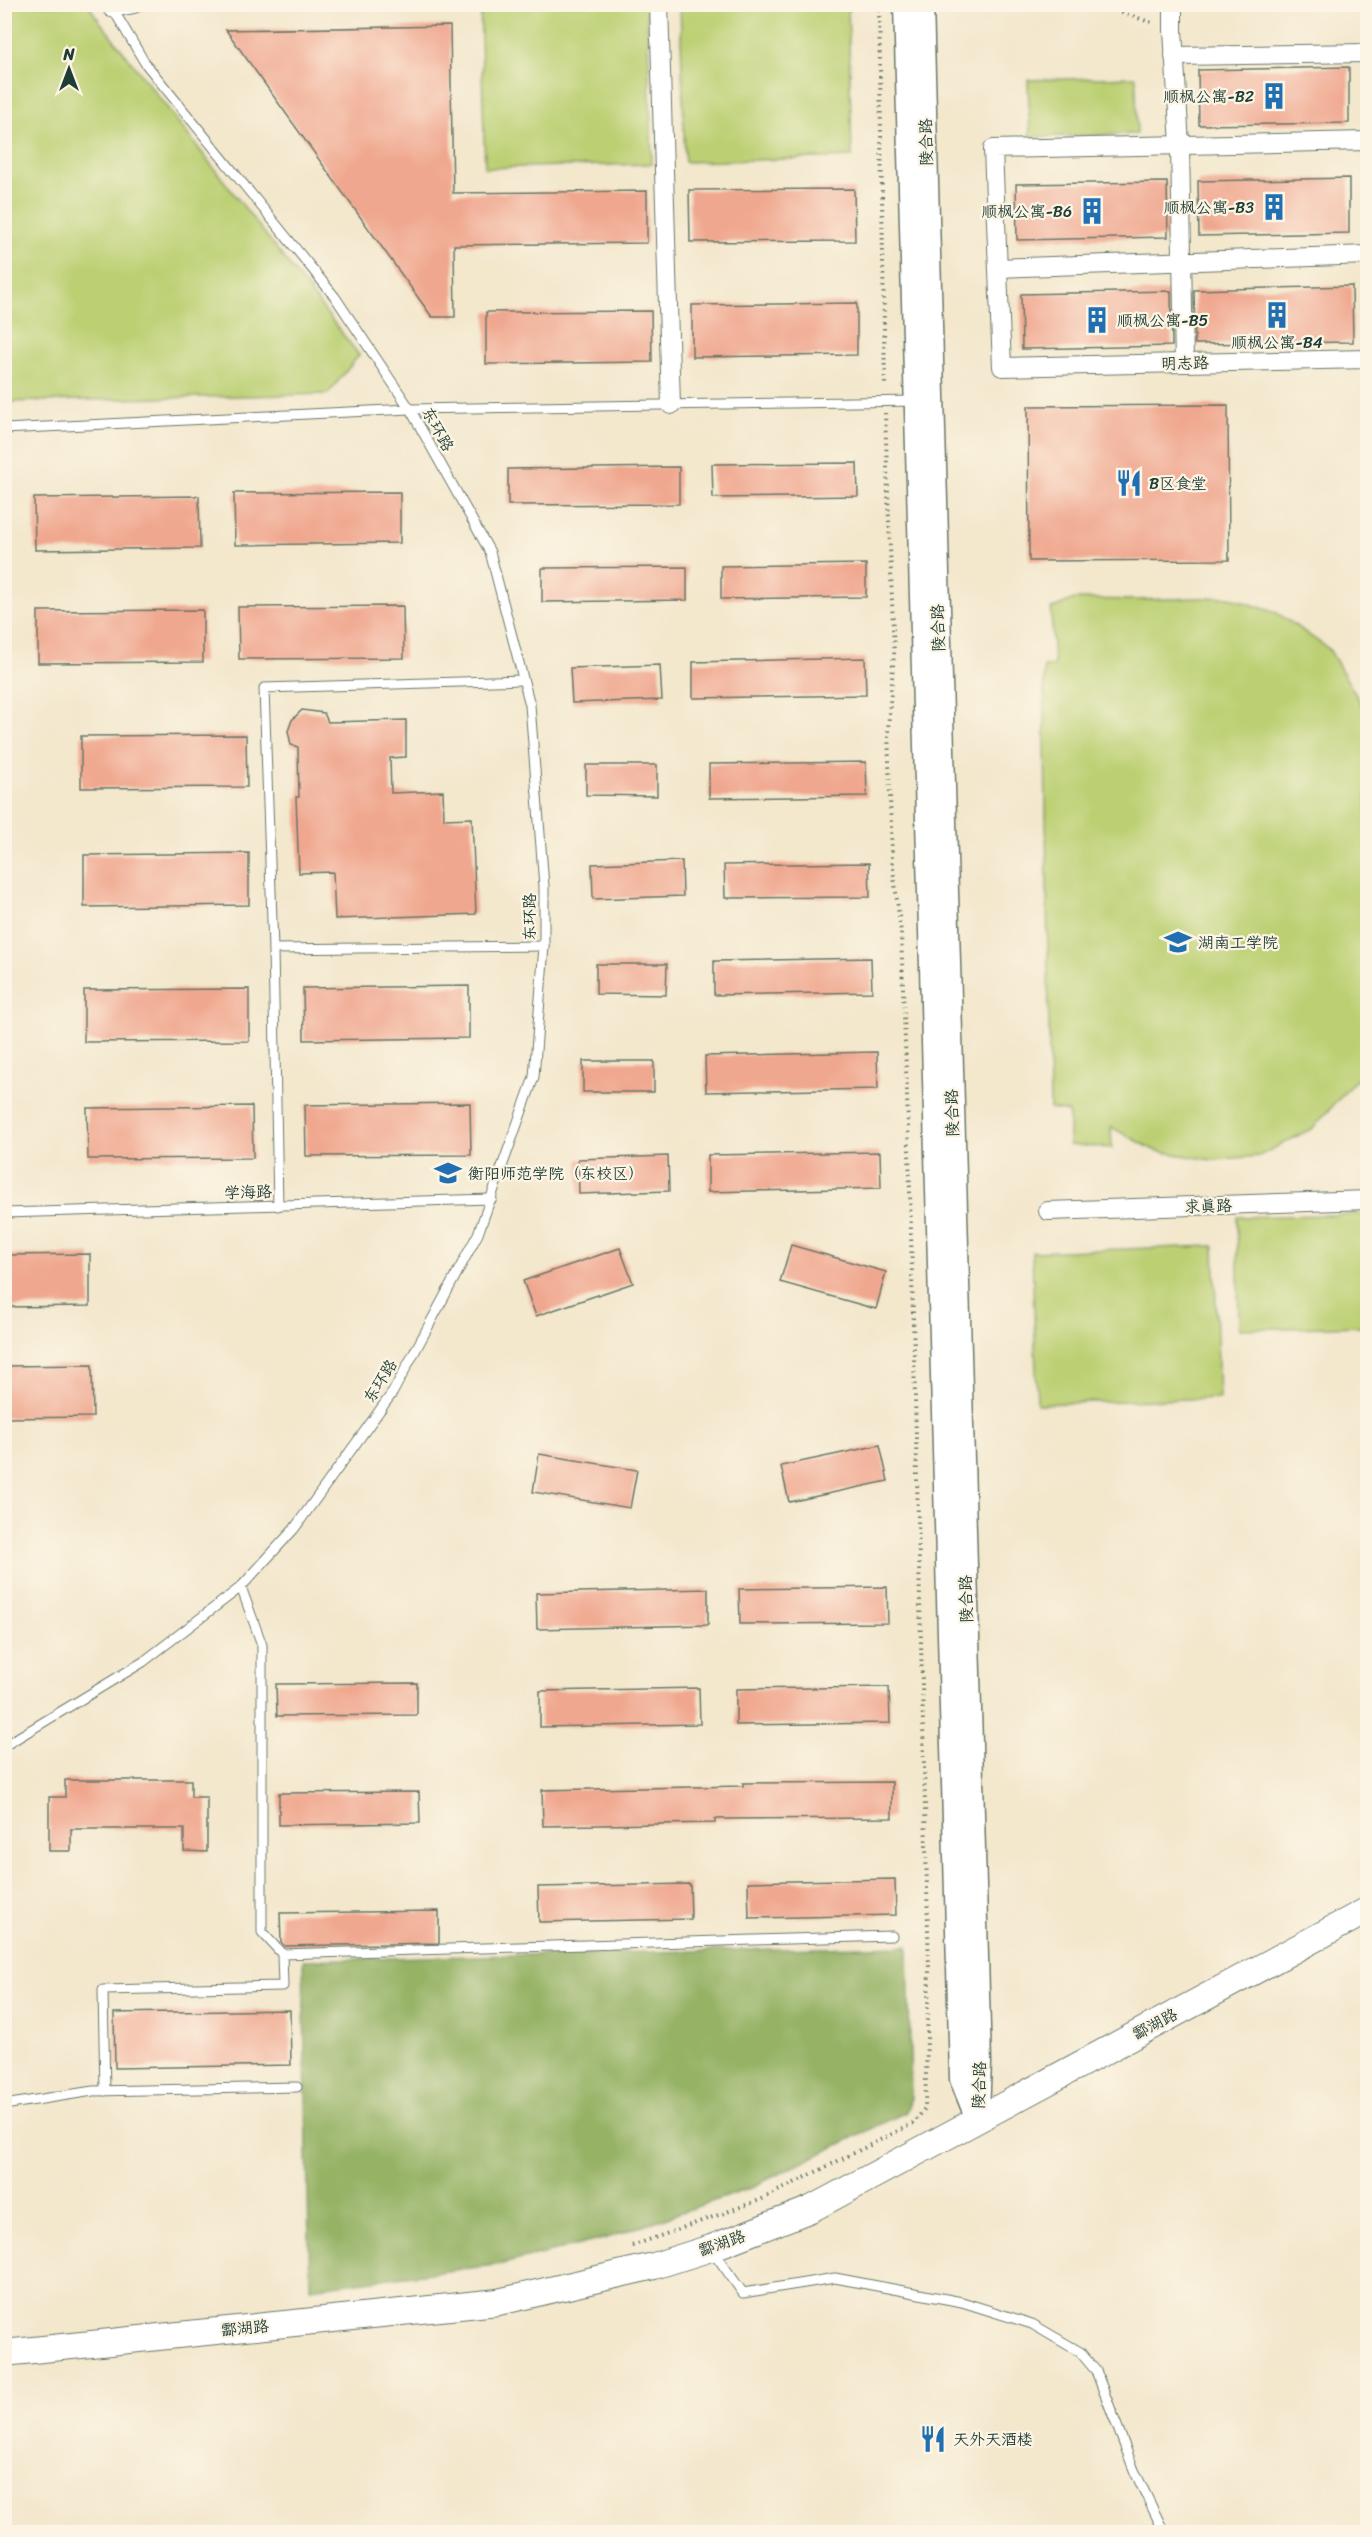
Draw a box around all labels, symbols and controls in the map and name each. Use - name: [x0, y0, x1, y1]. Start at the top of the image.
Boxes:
- north arrow: [39, 39, 99, 99]
- text: N: [62, 40, 75, 69]
- building icon: 顺枫公寓-B2: [1259, 81, 1289, 111]
- place label: 顺枫公寓-B2: [1163, 82, 1254, 111]
- street label: 陵合路: [911, 118, 941, 166]
- building icon: 顺枫公寓-B3: [1259, 192, 1289, 222]
- place label: 顺枫公寓-B3: [1164, 193, 1254, 222]
- building icon: 顺枫公寓-B6: [1077, 196, 1107, 226]
- place label: 顺枫公寓-B6: [981, 197, 1072, 226]
- building icon: 顺枫公寓-B4: [1262, 300, 1292, 330]
- building icon: 顺枫公寓-B5: [1082, 305, 1112, 335]
- place label: 顺枫公寓-B5: [1117, 306, 1209, 335]
- place label: 顺枫公寓-B4: [1231, 328, 1323, 357]
- street label: 明志路: [1161, 348, 1209, 378]
- street label: 东环路: [414, 401, 462, 457]
- restaurant icon: B区食堂: [1114, 468, 1144, 498]
- place label: B区食堂: [1149, 469, 1207, 498]
- street label: 陵合路: [923, 604, 953, 652]
- street label: 东环路: [515, 893, 544, 941]
- school or university icon: 湖南工学院: [1163, 927, 1193, 957]
- place label: 湖南工学院: [1198, 928, 1278, 957]
- street label: 陵合路: [937, 1089, 967, 1137]
- school or university icon: 衡阳师范学院（东校区）: [433, 1158, 463, 1188]
- place label: 衡阳师范学院（东校区）: [468, 1159, 644, 1188]
- street label: 学海路: [224, 1177, 272, 1207]
- street label: 求真路: [1184, 1191, 1232, 1221]
- street label: 东环路: [355, 1353, 405, 1409]
- street label: 陵合路: [951, 1575, 981, 1623]
- street label: 酃湖路: [1127, 2000, 1183, 2048]
- street label: 陵合路: [964, 2061, 994, 2109]
- street label: 酃湖路: [694, 2221, 750, 2265]
- street label: 酃湖路: [220, 2311, 270, 2345]
- restaurant icon: 天外天酒楼: [918, 2424, 948, 2454]
- place label: 天外天酒楼: [953, 2425, 1033, 2454]

